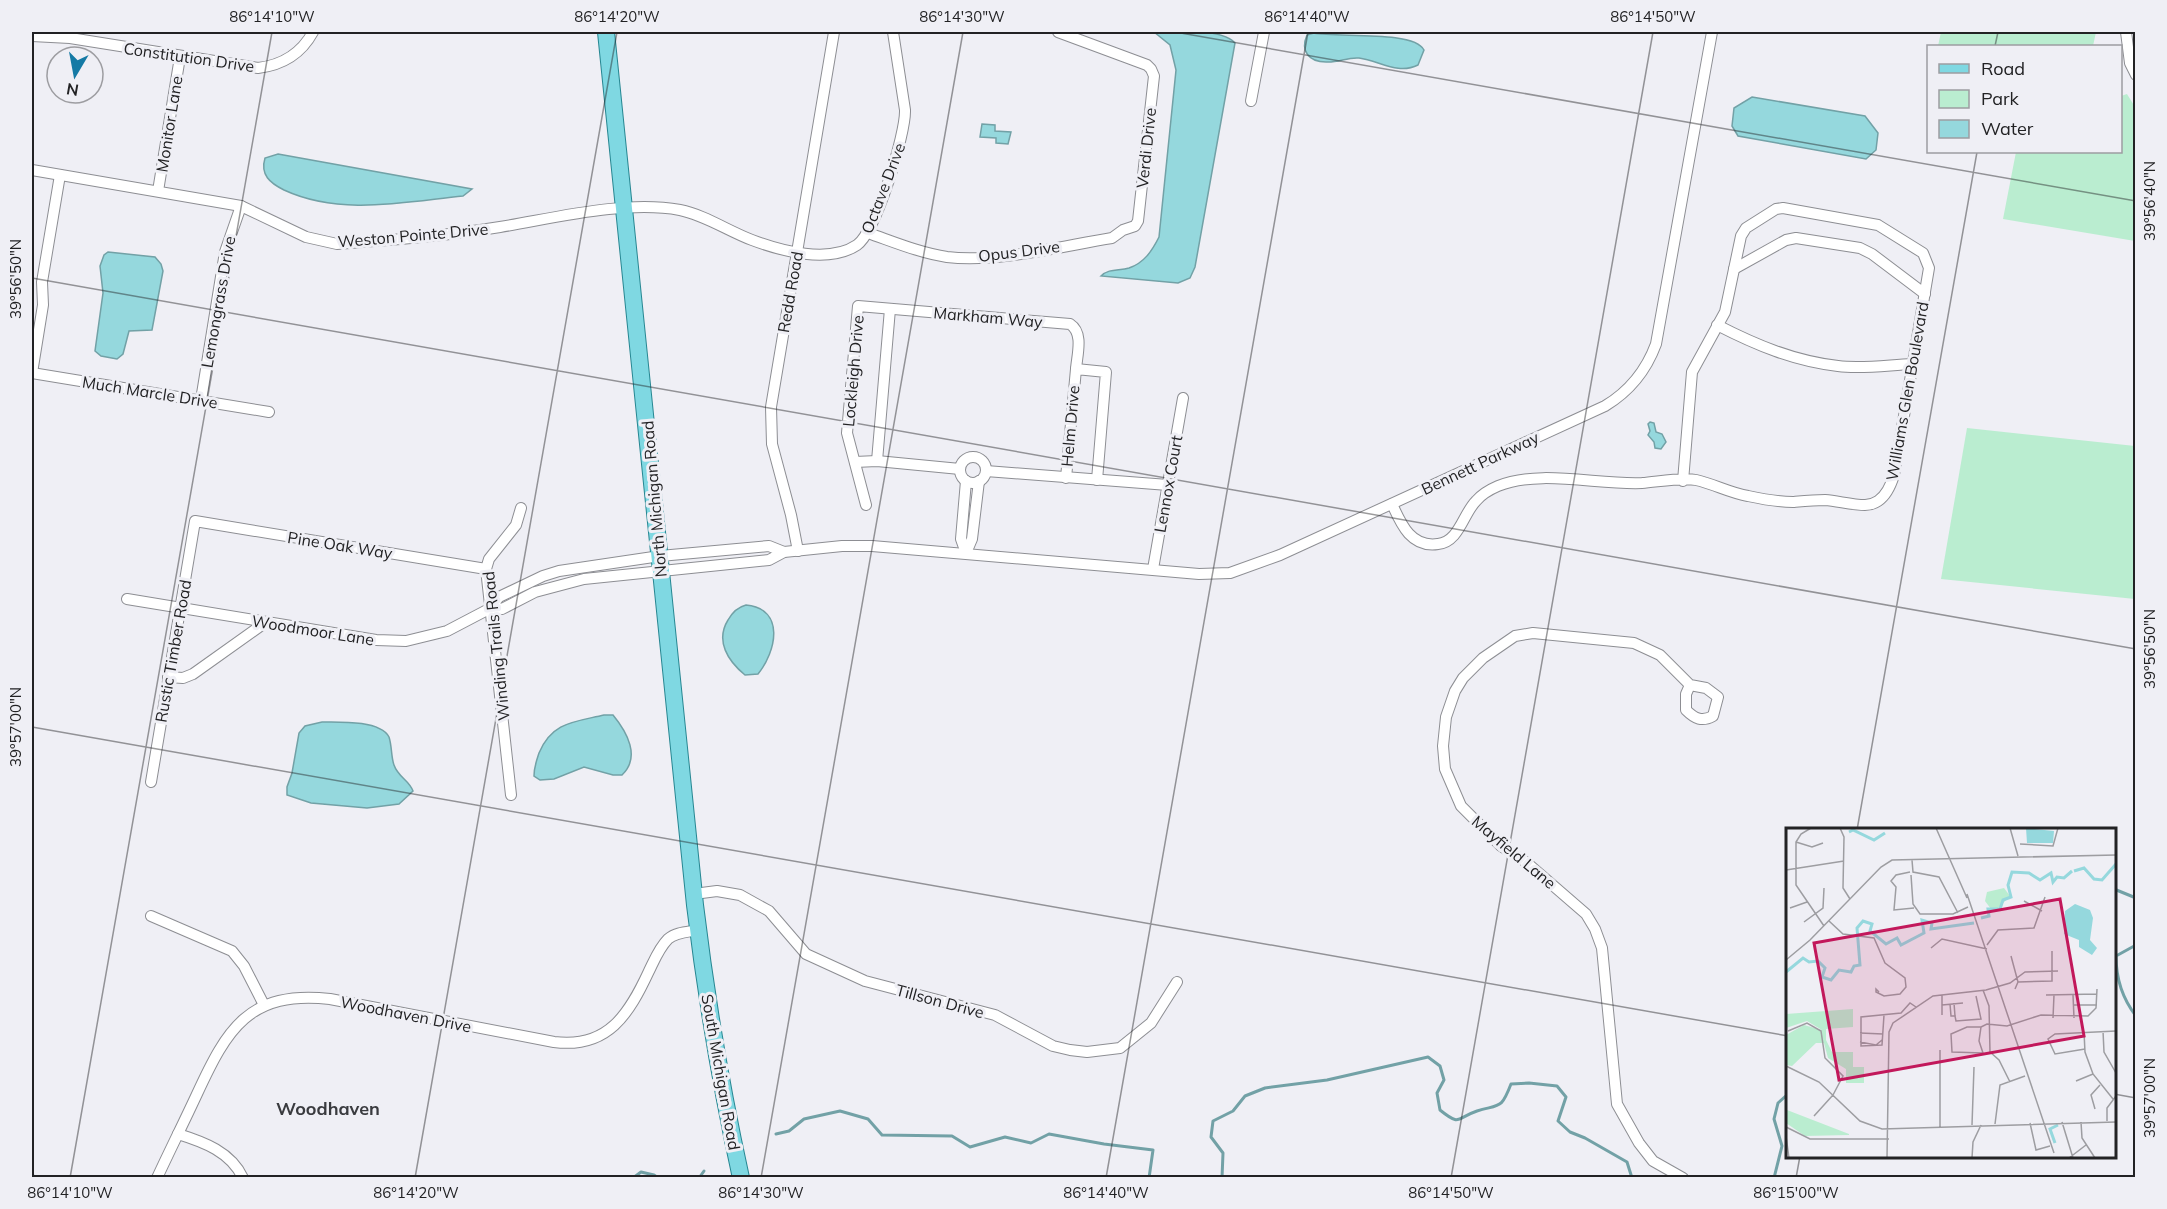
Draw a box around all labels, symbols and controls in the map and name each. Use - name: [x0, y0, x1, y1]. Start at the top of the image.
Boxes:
- text: 86°14'10"W: [229, 7, 315, 26]
- text: 86°14'20"W: [574, 7, 660, 26]
- text: 86°14'30"W: [919, 7, 1005, 26]
- text: 86°14'40"W: [1264, 7, 1350, 26]
- text: 86°14'50"W: [1610, 7, 1696, 26]
- street label: Constitution Drive: [122, 38, 256, 76]
- north arrow: [45, 45, 105, 105]
- legend: [1927, 45, 2122, 153]
- text: Road: [1981, 57, 2025, 80]
- street label: Monitor Lane: [152, 74, 186, 174]
- text: N: [65, 79, 80, 101]
- text: Park: [1981, 87, 2020, 110]
- street label: Verdi Drive: [1132, 107, 1160, 189]
- text: Water: [1981, 117, 2034, 140]
- street label: Octave Drive: [857, 140, 909, 236]
- text: 39°56'40"N: [2140, 161, 2159, 241]
- street label: Weston Pointe Drive: [337, 218, 489, 252]
- street label: Lemongrass Drive: [197, 234, 239, 370]
- street label: Opus Drive: [977, 236, 1061, 266]
- text: 39°56'50"N: [6, 239, 25, 319]
- street label: Redd Road: [773, 250, 807, 334]
- street label: Williams Glen Boulevard: [1881, 300, 1933, 482]
- street label: Markham Way: [933, 302, 1044, 332]
- street label: Lockleigh Drive: [838, 314, 868, 428]
- street label: Much Marcle Drive: [81, 371, 219, 413]
- street label: Helm Drive: [1056, 384, 1084, 468]
- street label: North Michigan Road: [637, 420, 671, 578]
- street label: Bennett Parkway: [1418, 427, 1542, 499]
- street label: Lennox Court: [1150, 433, 1186, 534]
- street label: Pine Oak Way: [286, 527, 394, 563]
- street label: Winding Trails Road: [478, 570, 514, 722]
- street label: Rustic Timber Road: [151, 578, 195, 724]
- text: 39°56'50"N: [2140, 609, 2159, 689]
- street label: Woodmoor Lane: [250, 610, 376, 650]
- text: 39°57'00"N: [6, 687, 25, 767]
- street label: Mayfield Lane: [1468, 811, 1560, 893]
- inset map: [1786, 828, 2116, 1158]
- street label: Tillson Drive: [894, 980, 986, 1022]
- street label: Woodhaven Drive: [339, 992, 473, 1036]
- street label: South Michigan Road: [697, 992, 745, 1152]
- text: 39°57'00"N: [2140, 1058, 2159, 1138]
- district label: Woodhaven: [276, 1097, 380, 1120]
- text: 86°14'10"W: [27, 1183, 113, 1202]
- text: 86°14'20"W: [373, 1183, 459, 1202]
- text: 86°14'30"W: [718, 1183, 804, 1202]
- text: 86°14'40"W: [1063, 1183, 1149, 1202]
- text: 86°14'50"W: [1408, 1183, 1494, 1202]
- text: 86°15'00"W: [1753, 1183, 1839, 1202]

